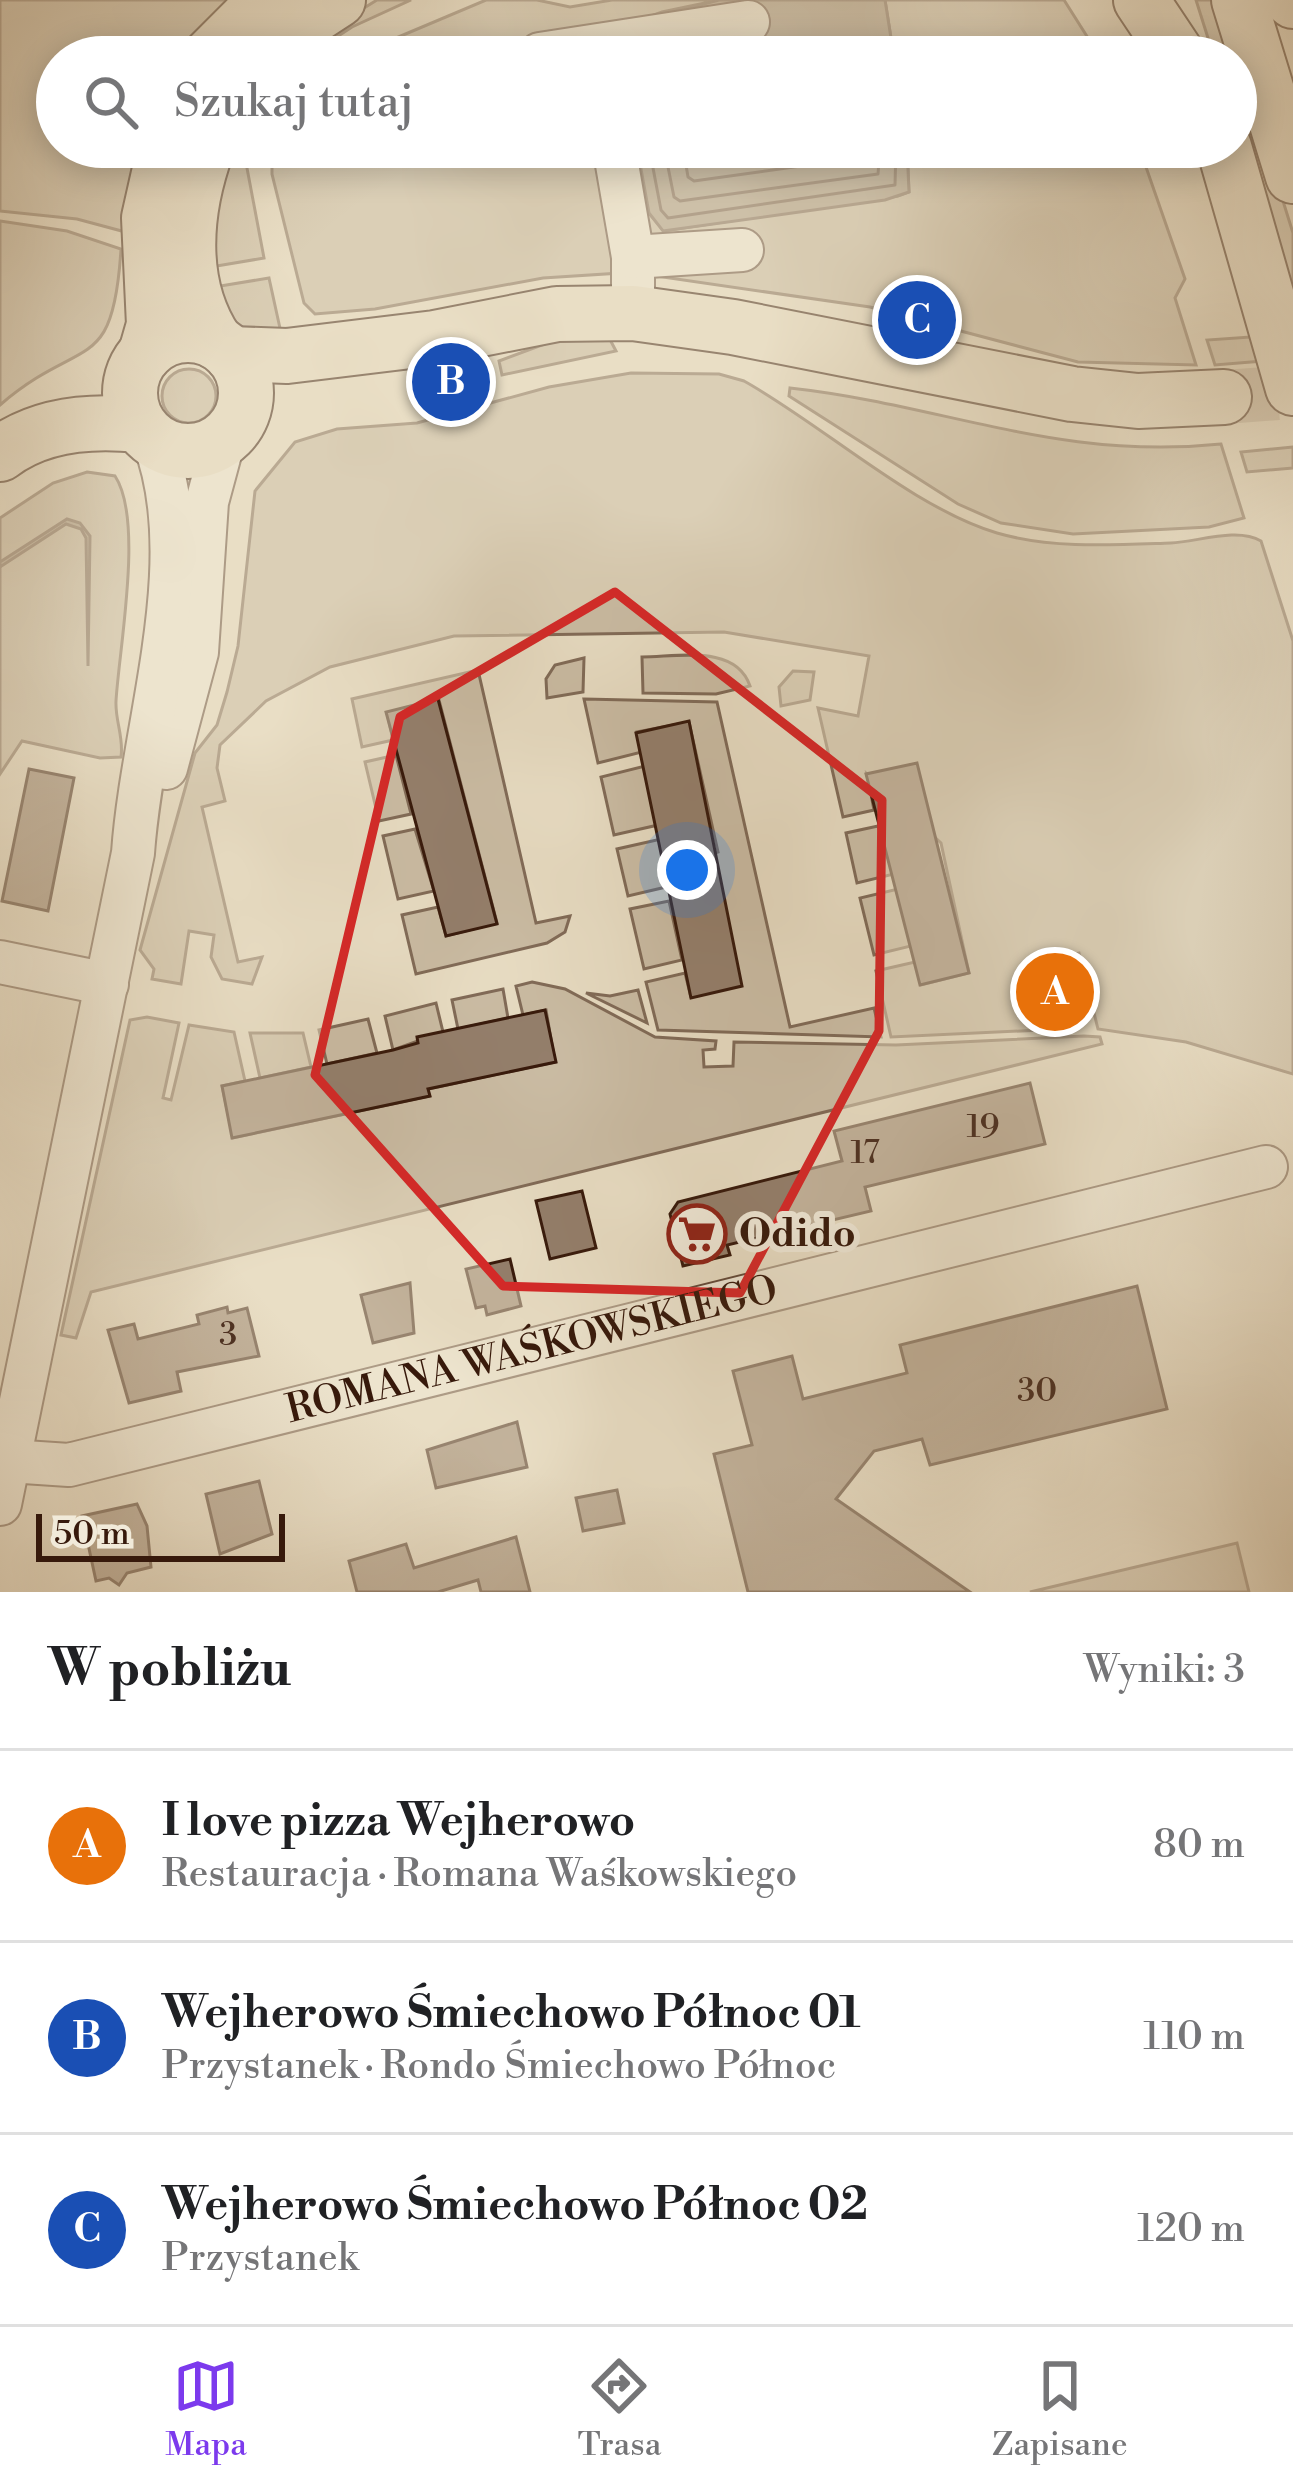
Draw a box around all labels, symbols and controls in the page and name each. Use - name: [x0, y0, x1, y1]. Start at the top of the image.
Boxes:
- search box: [36, 36, 1257, 168]
- icon: search: [78, 69, 144, 135]
- text: Szukaj tutaj: [174, 74, 414, 131]
- pin: C: [878, 275, 956, 365]
- pin: B: [412, 337, 490, 427]
- your location: [657, 840, 717, 900]
- pin: A: [1016, 947, 1094, 1037]
- house number: 19: [966, 1107, 1000, 1148]
- house number: 17: [850, 1133, 880, 1174]
- supermarket icon: Odido: [666, 1203, 728, 1265]
- place label: Odido: [739, 1210, 856, 1259]
- street label: ROMANA WAŚKOWSKIEGO: [281, 1265, 783, 1435]
- house number: 3: [219, 1315, 237, 1356]
- house number: 30: [1017, 1371, 1057, 1412]
- scale bar: [36, 1508, 285, 1561]
- text: 50 m: [54, 1514, 130, 1555]
- text: W pobliżu: [48, 1638, 291, 1702]
- text: Wyniki: 3: [1084, 1646, 1245, 1695]
- text: I love pizza Wejherowo: [162, 1793, 635, 1850]
- text: A: [73, 1821, 101, 1870]
- text: 80 m: [1153, 1821, 1245, 1870]
- text: Restauracja · Romana Waśkowskiego: [162, 1850, 797, 1899]
- text: Wejherowo Śmiechowo Północ 01: [162, 1985, 861, 2042]
- text: B: [72, 2013, 102, 2062]
- text: 110 m: [1143, 2013, 1245, 2062]
- text: Przystanek · Rondo Śmiechowo Północ: [162, 2042, 836, 2091]
- text: Wejherowo Śmiechowo Północ 02: [162, 2177, 868, 2234]
- text: C: [73, 2205, 101, 2254]
- text: 120 m: [1137, 2205, 1245, 2254]
- text: Przystanek: [162, 2234, 358, 2283]
- tab: Mapa: [165, 2353, 247, 2466]
- tab: Trasa: [578, 2353, 661, 2466]
- tab: Zapisane: [992, 2353, 1128, 2466]

